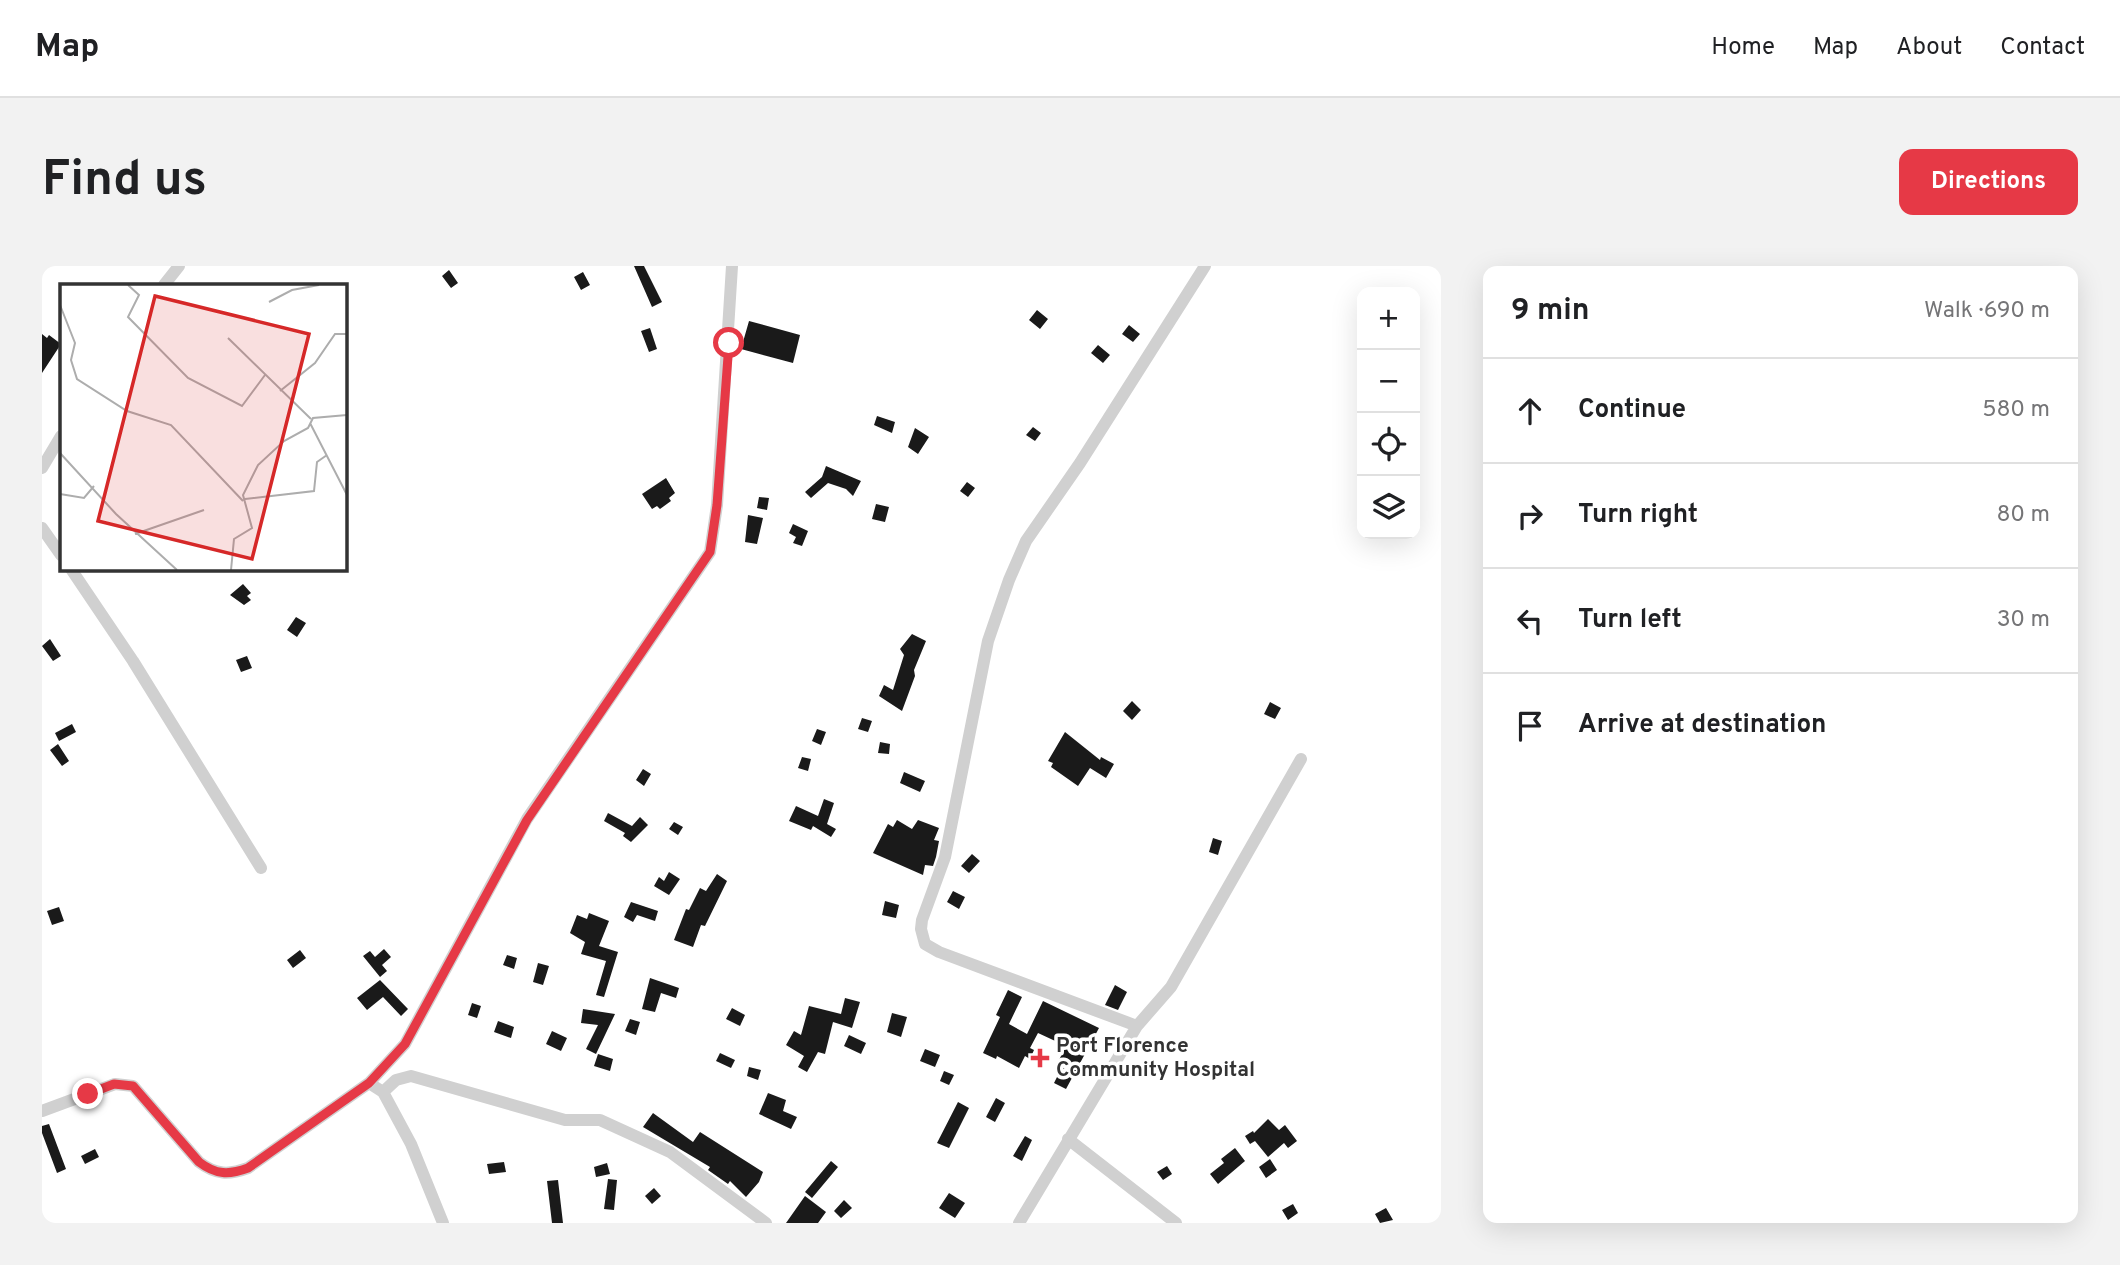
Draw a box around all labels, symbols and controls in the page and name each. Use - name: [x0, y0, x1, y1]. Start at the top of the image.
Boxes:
- text: Map: [35, 27, 99, 69]
- text: Home: [1711, 33, 1775, 63]
- text: Map: [1813, 33, 1858, 63]
- text: About: [1896, 33, 1962, 63]
- text: Contact: [2000, 33, 2085, 63]
- button: Directions: [1899, 149, 2078, 215]
- text: Find us: [42, 151, 207, 213]
- inset map: [60, 284, 346, 570]
- map controls: [1357, 287, 1420, 539]
- button: +: [1357, 287, 1420, 350]
- text: 9 min: [1511, 293, 1589, 330]
- text: Walk · 690 m: [1924, 297, 2050, 326]
- route start: [713, 327, 744, 358]
- button: −: [1357, 350, 1420, 413]
- icon: ahead: [1511, 392, 1549, 430]
- text: Continue: [1578, 394, 1686, 427]
- text: 580 m: [1982, 396, 2050, 425]
- button: locate: [1357, 413, 1420, 476]
- button: layers: [1357, 476, 1420, 539]
- icon: right: [1511, 497, 1549, 535]
- text: Turn right: [1578, 499, 1698, 532]
- text: 80 m: [1997, 501, 2050, 530]
- icon: left: [1511, 602, 1549, 640]
- text: Turn left: [1578, 604, 1682, 637]
- text: 30 m: [1997, 606, 2050, 635]
- icon: arrive: [1511, 707, 1549, 745]
- text: Arrive at destination: [1578, 709, 1826, 742]
- place label: Port Florence Community Hospital: [1056, 1033, 1255, 1084]
- marker: Port Florence Community Hospital: [1030, 1048, 1050, 1068]
- route end: [72, 1078, 103, 1109]

